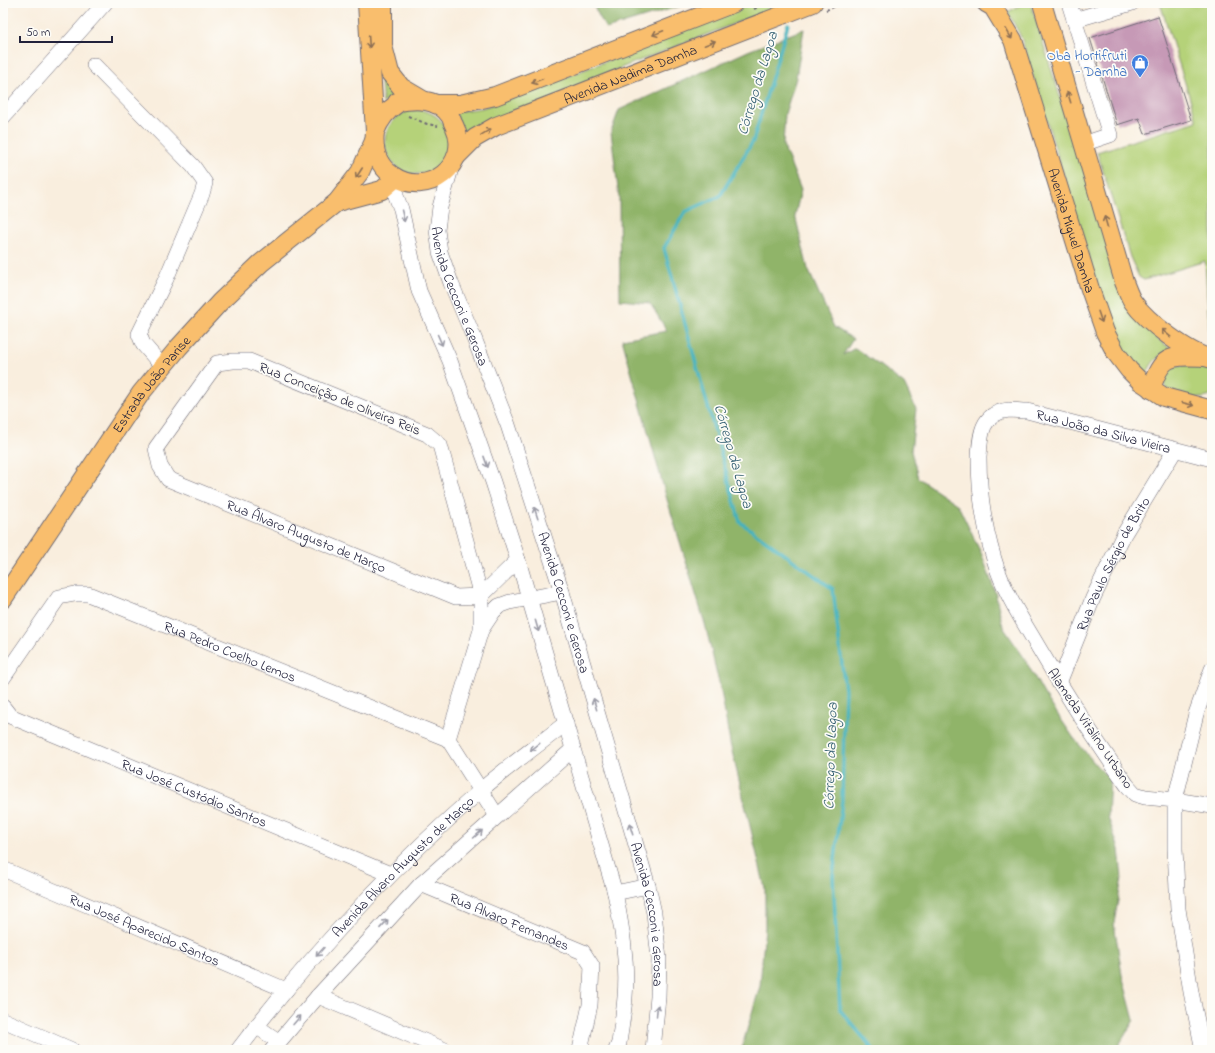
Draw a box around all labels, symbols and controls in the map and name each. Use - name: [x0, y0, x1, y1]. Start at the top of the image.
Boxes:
- scale bar: [20, 18, 112, 44]
- text: 50 m: [26, 24, 50, 42]
- water label: Córrego da Lagoa: [732, 28, 785, 138]
- one-way arrow: [1005, 28, 1013, 40]
- one-way arrow: [653, 29, 665, 37]
- one-way arrow: [365, 35, 372, 48]
- one-way arrow: [704, 38, 716, 46]
- street label: Avenida Nadima Damha: [561, 40, 700, 111]
- place label: Oba Hortifruti - Damha: [1047, 46, 1127, 83]
- shop icon: Oba Hortifruti - Damha: [1130, 53, 1150, 78]
- one-way arrow: [532, 77, 544, 85]
- one-way arrow: [1065, 91, 1072, 104]
- one-way arrow: [480, 127, 492, 135]
- street label: Avenida Miguel Damha: [1041, 166, 1100, 296]
- one-way arrow: [354, 167, 362, 179]
- one-way arrow: [399, 209, 407, 222]
- one-way arrow: [1102, 216, 1109, 229]
- street label: Avenida Cecconi e Gerosa: [425, 225, 493, 369]
- one-way arrow: [1097, 311, 1105, 323]
- one-way arrow: [1161, 329, 1171, 338]
- street label: Estrada João Parise: [108, 331, 197, 438]
- one-way arrow: [437, 334, 445, 346]
- street label: Rua Conceição de Oliveira Reis: [255, 357, 424, 442]
- one-way arrow: [1181, 401, 1194, 408]
- water label: Córrego da Lagoa: [707, 402, 759, 512]
- street label: Rua João da Silva Vieira: [1033, 405, 1173, 460]
- one-way arrow: [483, 455, 490, 468]
- street label: Rua Paulo Sérgio de Brito: [1072, 493, 1156, 635]
- street label: Rua Álvaro Augusto de Março: [223, 495, 389, 579]
- one-way arrow: [532, 506, 539, 519]
- street label: Avenida Cecconi e Gerosa: [531, 529, 594, 676]
- street label: Rua Pedro Coelho Lemos: [160, 617, 299, 689]
- one-way arrow: [534, 619, 541, 632]
- street label: Alameda Vitalino Urbano: [1041, 664, 1138, 793]
- one-way arrow: [591, 698, 598, 711]
- water label: Córrego da Lagoa: [818, 701, 845, 810]
- one-way arrow: [530, 743, 541, 752]
- street label: Rua José Custódio Santos: [117, 754, 270, 834]
- street label: Avenida Alvaro Augusto de Março: [328, 792, 479, 943]
- one-way arrow: [627, 822, 634, 835]
- one-way arrow: [472, 829, 483, 838]
- street label: Avenida Cecconi e Gerosa: [624, 840, 668, 987]
- street label: Rua Alvaro Fernandes: [446, 888, 572, 957]
- street label: Rua José Aparecido Santos: [65, 889, 223, 972]
- one-way arrow: [379, 919, 389, 929]
- one-way arrow: [315, 947, 324, 958]
- one-way arrow: [653, 1005, 660, 1018]
- one-way arrow: [292, 1015, 301, 1025]

